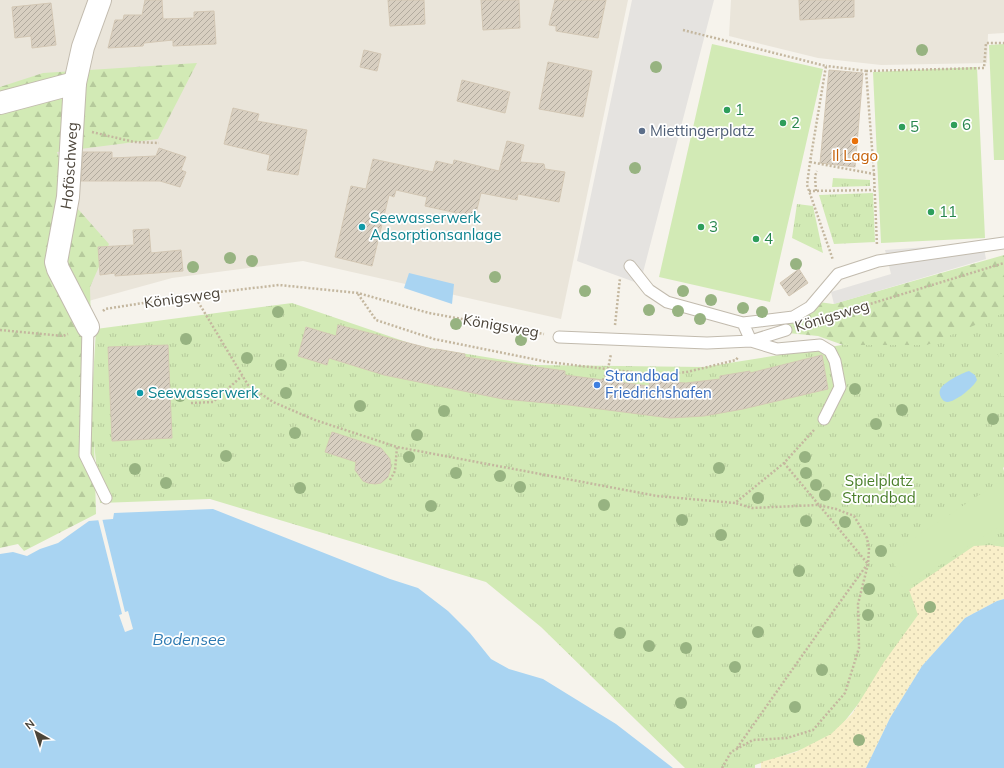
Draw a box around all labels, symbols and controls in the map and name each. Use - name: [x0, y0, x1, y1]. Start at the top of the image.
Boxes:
- place label: 1: [735, 100, 744, 119]
- marker: 1: [722, 105, 732, 115]
- place label: 2: [791, 113, 800, 132]
- place label: 6: [962, 115, 971, 134]
- place label: 5: [910, 117, 919, 136]
- marker: 2: [778, 118, 788, 128]
- marker: 6: [949, 120, 959, 130]
- place label: Miettingerplatz: [650, 121, 755, 140]
- street label: Hoföschweg: [56, 122, 82, 211]
- marker: 5: [897, 122, 907, 132]
- marker: Miettingerplatz: [637, 126, 647, 136]
- marker: Il Lago: [850, 136, 860, 146]
- place label: Il Lago: [832, 146, 878, 165]
- place label: 11: [939, 202, 957, 221]
- marker: 11: [926, 207, 936, 217]
- place label: Seewasserwerk Adsorptionsanlage: [370, 208, 502, 244]
- place label: 3: [709, 217, 718, 236]
- marker: Seewasserwerk Adsorptionsanlage: [357, 222, 367, 232]
- marker: 3: [696, 222, 706, 232]
- place label: 4: [764, 229, 773, 248]
- marker: 4: [751, 234, 761, 244]
- street label: Königsweg: [143, 283, 221, 312]
- street label: Königsweg: [792, 295, 871, 336]
- street label: Königsweg: [462, 309, 541, 342]
- place label: Strandbad Friedrichshafen: [605, 366, 712, 402]
- marker: Strandbad Friedrichshafen: [592, 380, 602, 390]
- place label: Seewasserwerk: [148, 383, 259, 402]
- marker: Seewasserwerk: [135, 388, 145, 398]
- park label: Spielplatz Strandbad: [842, 471, 916, 507]
- water label: Bodensee: [152, 629, 226, 649]
- north arrow: [16, 712, 56, 752]
- text: N: [22, 716, 37, 732]

